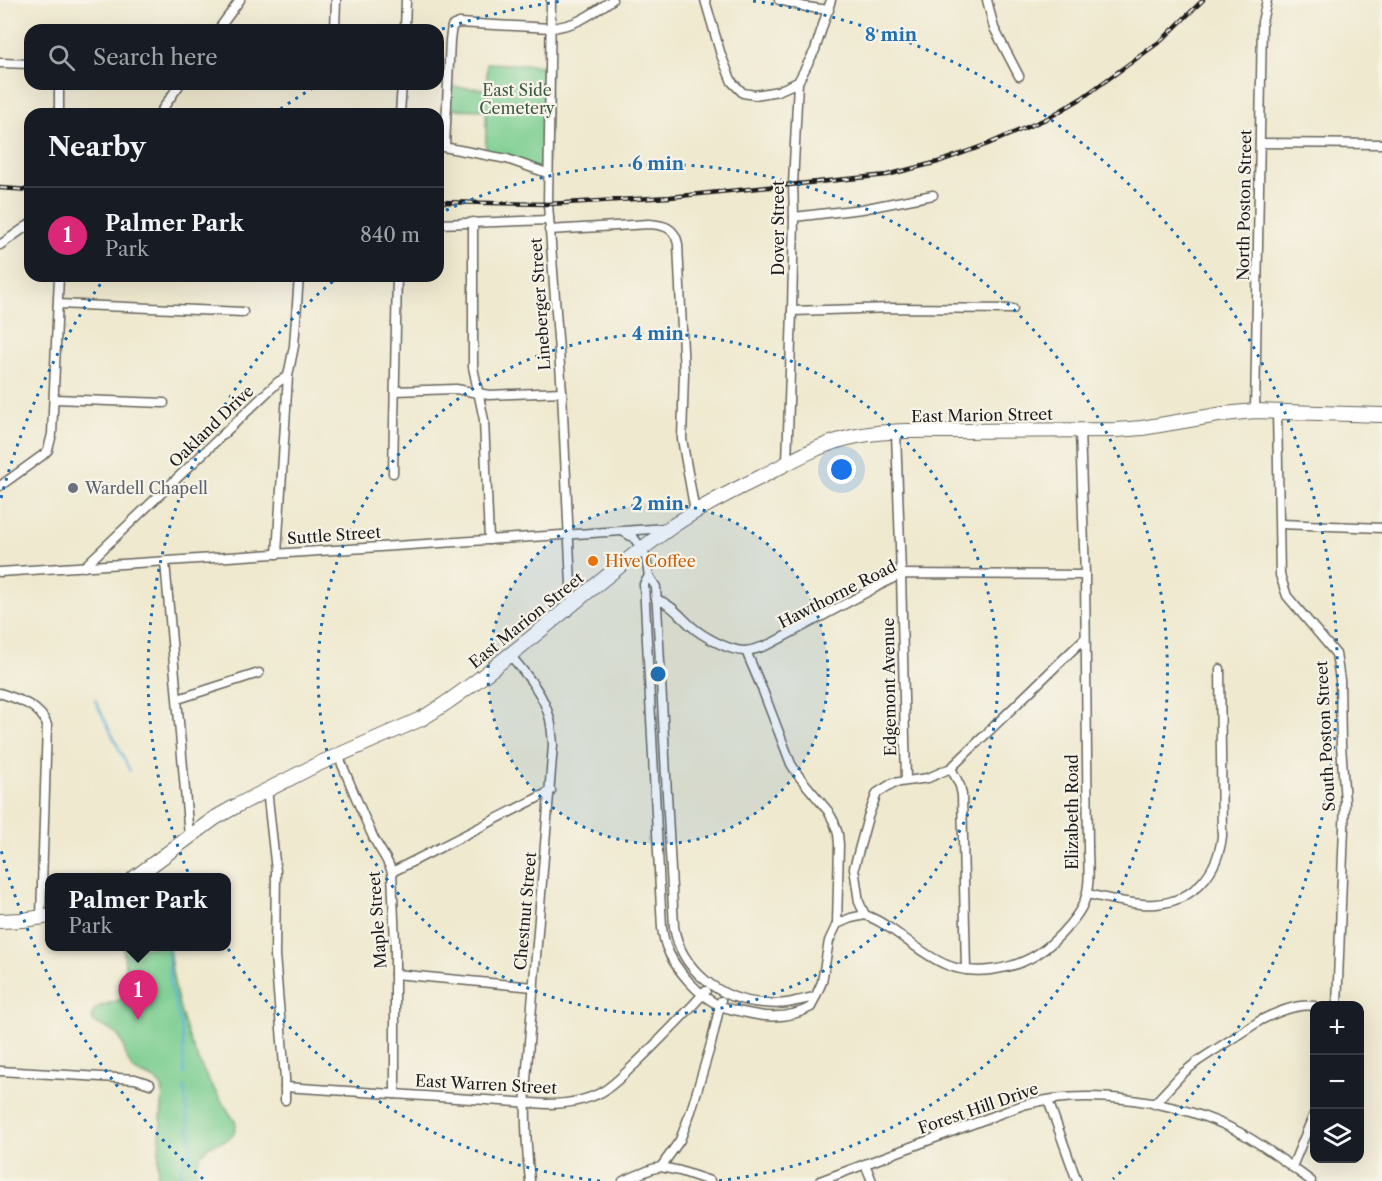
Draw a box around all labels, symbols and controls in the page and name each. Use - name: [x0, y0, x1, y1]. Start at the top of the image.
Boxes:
- search box: [24, 24, 444, 90]
- text: 8 min: [865, 24, 918, 46]
- icon: search: [45, 41, 78, 74]
- text: Search here: [93, 44, 218, 71]
- park label: East Side Cemetery: [479, 80, 556, 118]
- street label: North Poston Street: [1233, 129, 1255, 281]
- text: Nearby: [48, 131, 146, 163]
- text: 6 min: [632, 153, 685, 175]
- street label: Dover Street: [768, 180, 788, 276]
- text: Palmer Park: [105, 210, 244, 237]
- text: 1: [63, 223, 72, 247]
- text: 840 m: [360, 223, 420, 247]
- text: Park: [105, 237, 148, 261]
- street label: Lineberger Street: [525, 237, 555, 371]
- text: 4 min: [632, 323, 685, 345]
- street label: Oakland Drive: [165, 381, 257, 471]
- street label: East Marion Street: [911, 404, 1053, 426]
- your location: [827, 455, 856, 484]
- place label: Wardell Chapell: [84, 478, 208, 498]
- marker: Wardell Chapell: [66, 481, 80, 495]
- text: 2 min: [632, 493, 685, 515]
- street label: Suttle Street: [286, 522, 382, 548]
- place label: Hive Coffee: [605, 551, 696, 571]
- marker: Hive Coffee: [586, 554, 600, 568]
- street label: Hawthorne Road: [775, 555, 900, 632]
- street label: East Marion Street: [465, 567, 588, 672]
- street label: Edgemont Avenue: [878, 617, 900, 757]
- street label: South Poston Street: [1311, 660, 1339, 812]
- centre of rings: [648, 664, 668, 684]
- street label: Elizabeth Road: [1062, 754, 1082, 870]
- street label: Chestnut Street: [510, 851, 540, 971]
- street label: Maple Street: [364, 870, 390, 969]
- popup: [45, 873, 231, 951]
- text: Palmer Park: [69, 887, 207, 914]
- text: Park: [69, 914, 112, 938]
- pin: 1: [118, 970, 158, 1020]
- map controls: [1310, 1001, 1364, 1163]
- button: +: [1310, 1001, 1364, 1055]
- button: −: [1310, 1055, 1364, 1109]
- street label: East Warren Street: [415, 1070, 558, 1098]
- street label: Forest Hill Drive: [915, 1078, 1041, 1138]
- button: layers: [1310, 1109, 1364, 1163]

